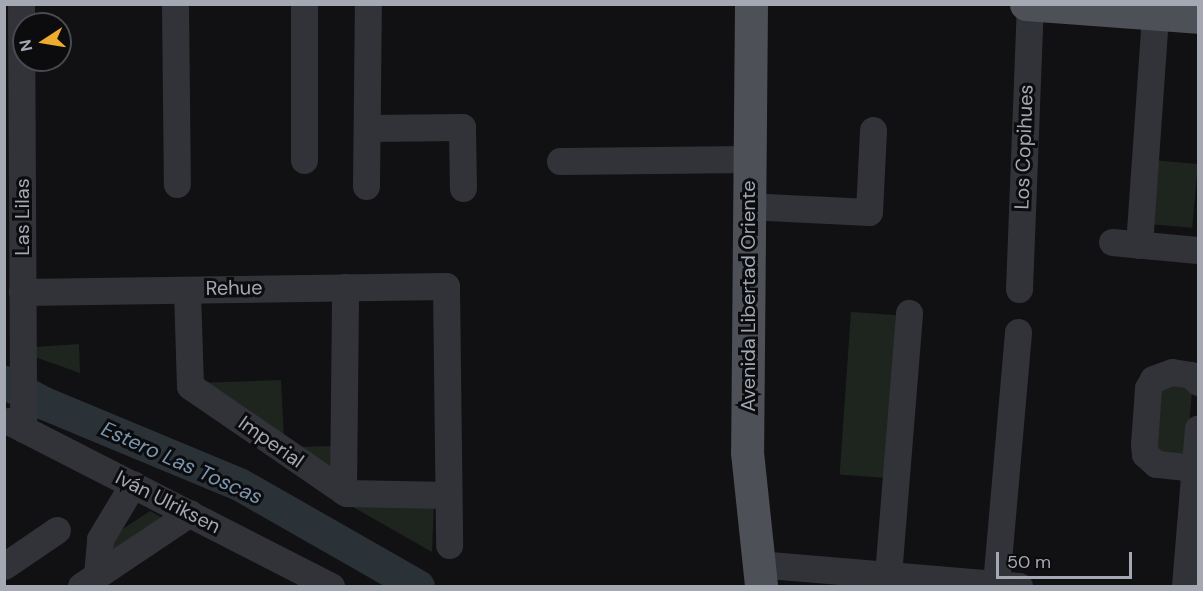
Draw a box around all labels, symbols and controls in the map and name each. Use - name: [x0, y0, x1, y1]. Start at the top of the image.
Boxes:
- north arrow: [12, 12, 72, 72]
- text: N: [14, 38, 37, 53]
- street label: Los Copihues: [1010, 84, 1038, 210]
- street label: Las Lilas: [10, 178, 34, 256]
- street label: Avenida Libertad Oriente: [736, 180, 760, 412]
- street label: Rehue: [205, 276, 263, 300]
- street label: Imperial: [234, 411, 308, 473]
- water label: Estero Las Toscas: [98, 416, 266, 510]
- street label: Iván Ulriksen: [112, 465, 224, 539]
- scale bar: [999, 540, 1136, 578]
- text: 50 m: [1007, 550, 1051, 574]

